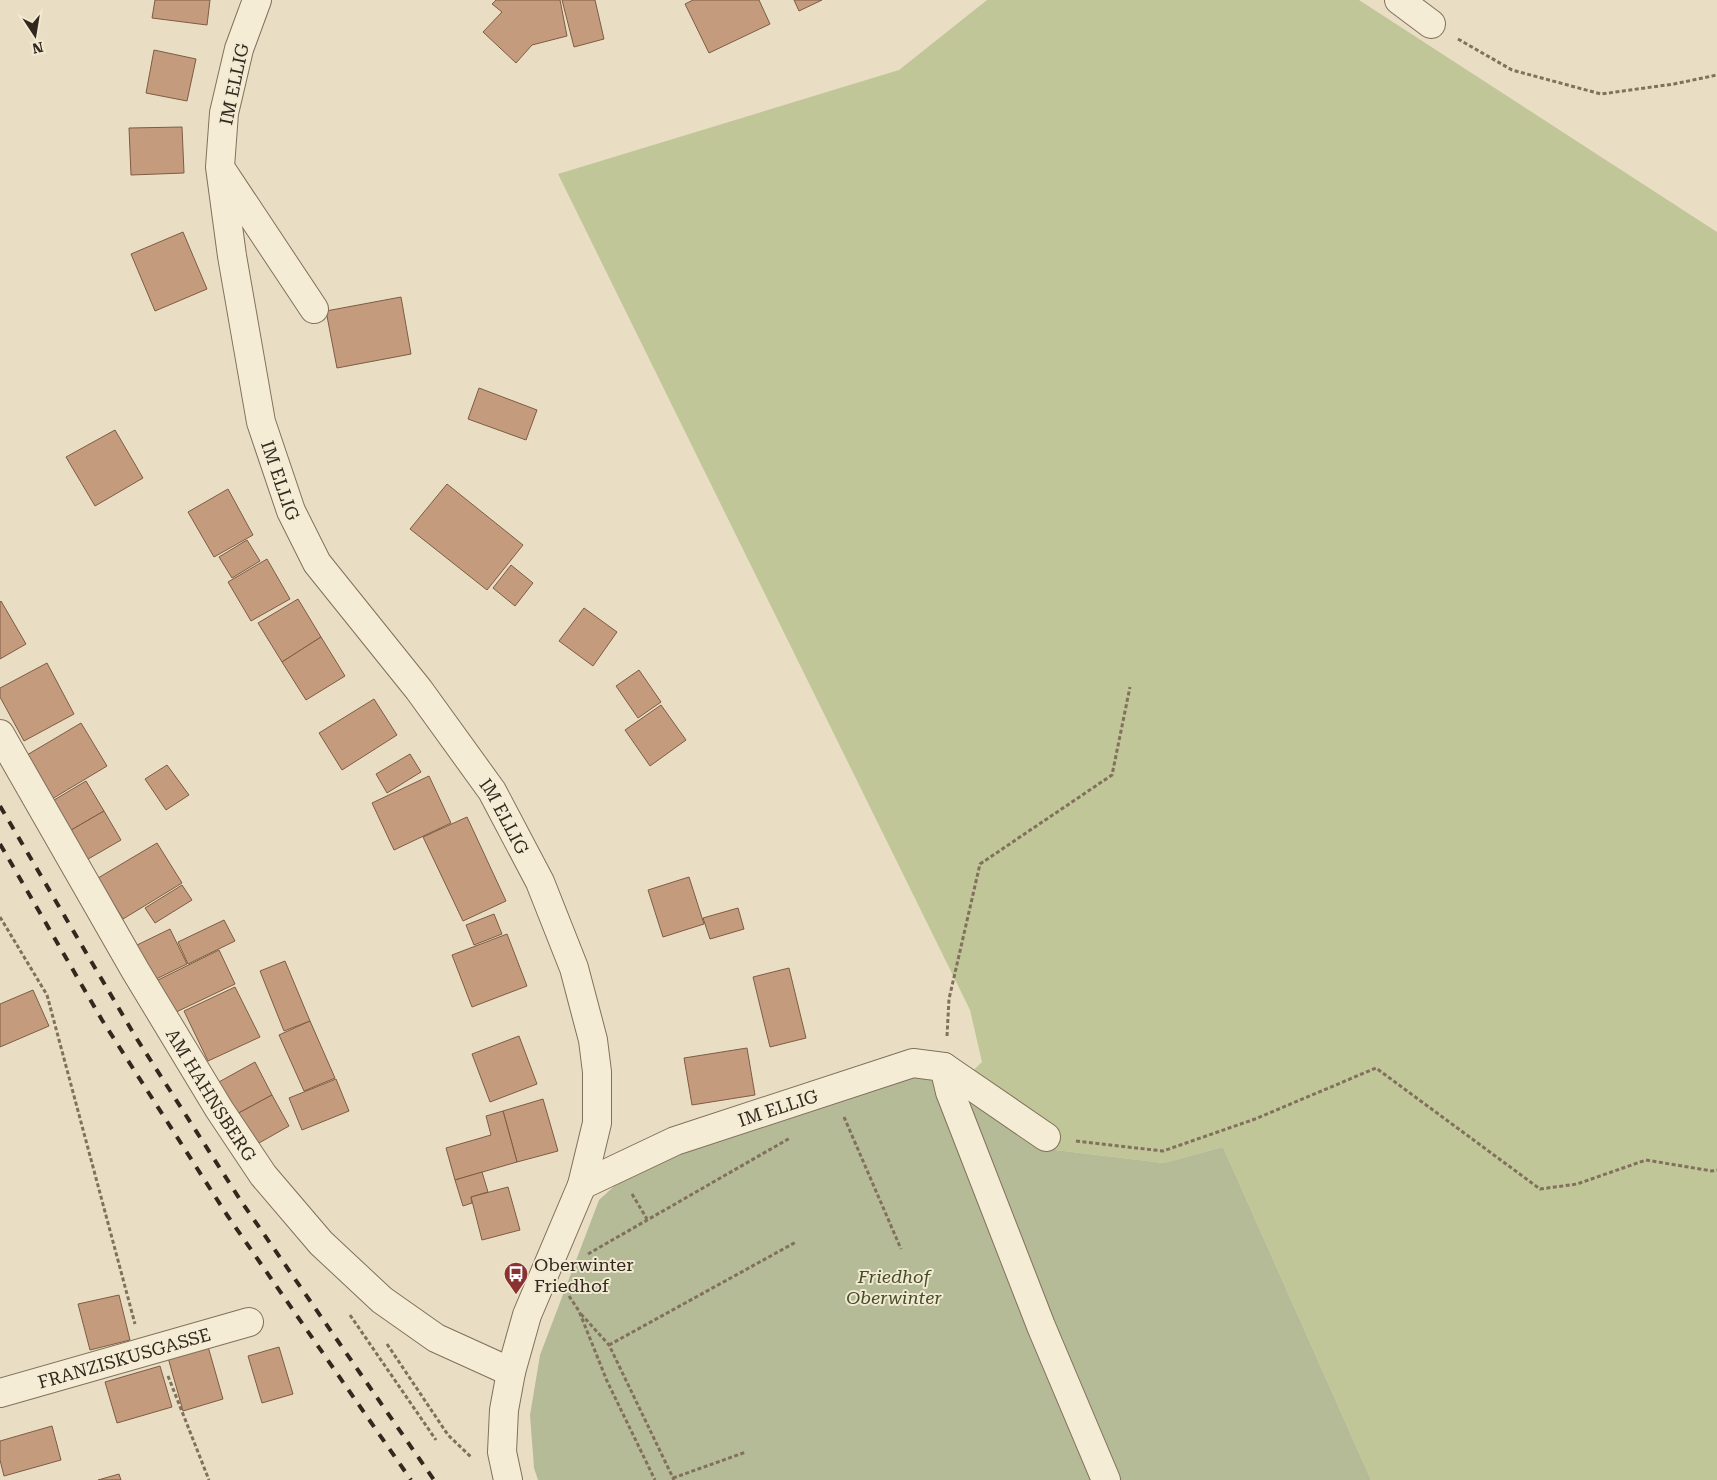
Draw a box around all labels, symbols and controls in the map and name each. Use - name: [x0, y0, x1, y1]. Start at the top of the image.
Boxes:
- north arrow: [10, 10, 60, 60]
- text: N: [31, 39, 45, 57]
- street label: IM ELLIG: [215, 41, 253, 127]
- street label: IM ELLIG: [257, 438, 305, 524]
- street label: IM ELLIG: [476, 774, 534, 857]
- street label: AM HAHNSBERG: [162, 1024, 261, 1165]
- street label: IM ELLIG: [735, 1084, 821, 1130]
- place label: Oberwinter Friedhof: [534, 1254, 634, 1296]
- bus stop icon: Oberwinter Friedhof: [503, 1261, 529, 1295]
- park label: Friedhof Oberwinter: [846, 1266, 942, 1308]
- street label: FRANZISKUSGASSE: [35, 1323, 213, 1392]

